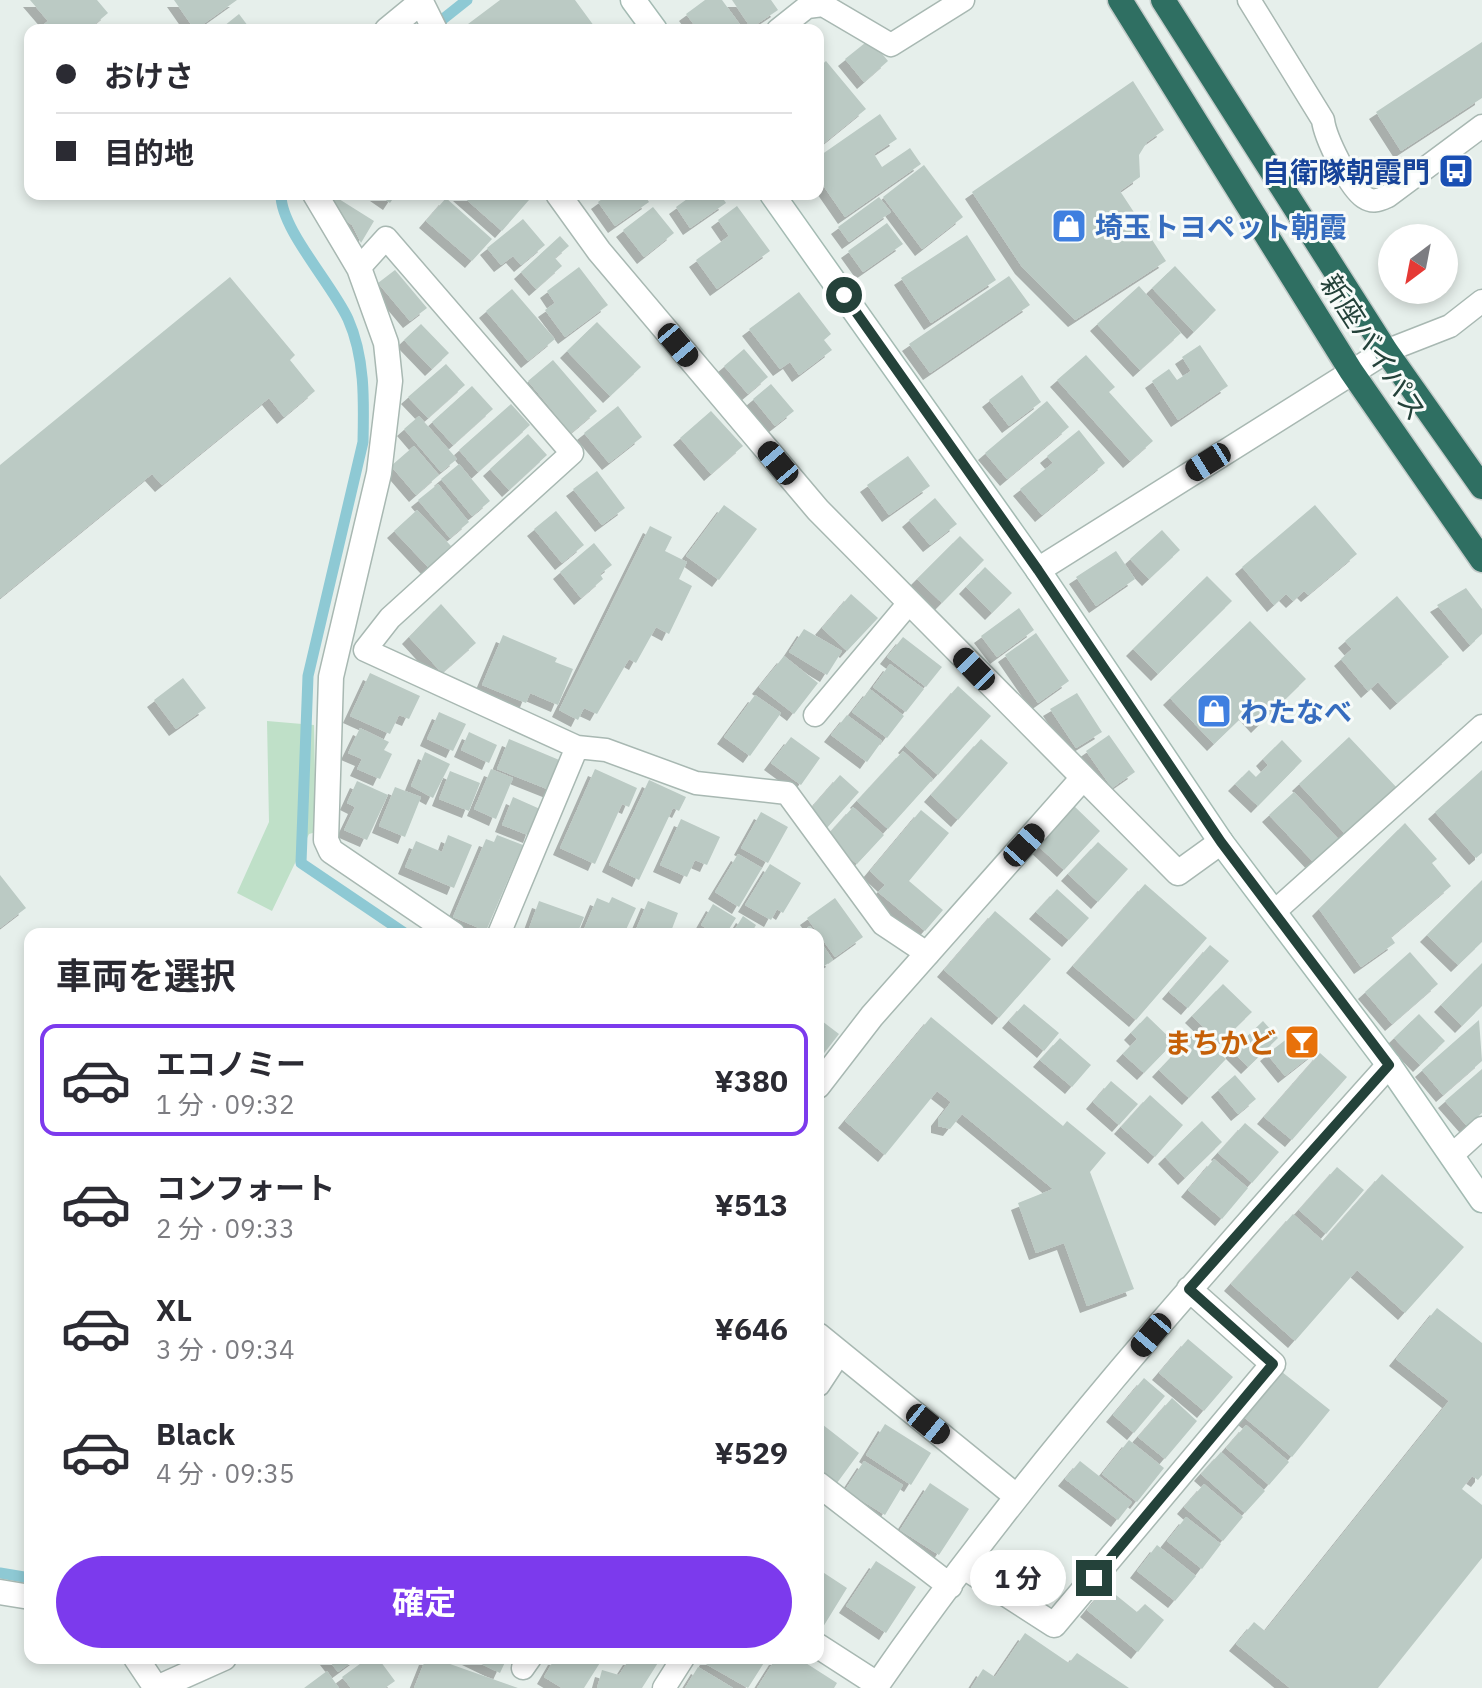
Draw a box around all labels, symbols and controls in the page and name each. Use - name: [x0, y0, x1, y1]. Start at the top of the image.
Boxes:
- text: おけさ: [104, 56, 194, 95]
- text: 目的地: [104, 133, 194, 172]
- bus stop icon: 自衛隊朝霞門: [1437, 152, 1475, 190]
- place label: 自衛隊朝霞門: [1262, 153, 1430, 190]
- shop icon: 埼玉トヨペット朝霞: [1050, 207, 1088, 245]
- place label: 埼玉トヨペット朝霞: [1095, 208, 1347, 245]
- north arrow: [1378, 224, 1458, 304]
- map controls: [1378, 224, 1458, 304]
- street label: 新座バイパス: [1313, 267, 1435, 427]
- route start: [826, 277, 862, 313]
- car: [653, 319, 703, 371]
- car: [753, 437, 803, 489]
- car: [1181, 439, 1235, 485]
- car: [949, 643, 999, 695]
- shop icon: わたなべ: [1195, 692, 1233, 730]
- place label: わたなべ: [1240, 693, 1352, 730]
- car: [999, 819, 1049, 871]
- text: 車両を選択: [56, 952, 236, 999]
- bar icon: まちかど: [1283, 1023, 1321, 1061]
- place label: まちかど: [1164, 1024, 1276, 1061]
- icon: car: [60, 1044, 132, 1116]
- text: エコノミー: [156, 1044, 306, 1083]
- text: ¥380: [715, 1061, 788, 1100]
- text: 1 分 · 09:32: [156, 1087, 294, 1121]
- icon: car: [60, 1168, 132, 1240]
- text: コンフォート: [156, 1168, 335, 1207]
- text: ¥513: [715, 1185, 788, 1224]
- text: 2 分 · 09:33: [156, 1211, 294, 1245]
- text: XL: [156, 1290, 192, 1329]
- icon: car: [60, 1292, 132, 1364]
- text: ¥646: [715, 1309, 788, 1348]
- car: [1126, 1309, 1176, 1361]
- text: 3 分 · 09:34: [156, 1332, 294, 1366]
- car: [902, 1400, 954, 1448]
- text: Black: [156, 1414, 235, 1453]
- icon: car: [60, 1416, 132, 1488]
- text: ¥529: [715, 1433, 788, 1472]
- text: 4 分 · 09:35: [156, 1456, 294, 1490]
- callout: 1 分: [970, 1550, 1066, 1606]
- button: 確定: [56, 1556, 792, 1648]
- route end: [1076, 1560, 1112, 1596]
- text: 1 分: [994, 1561, 1042, 1595]

